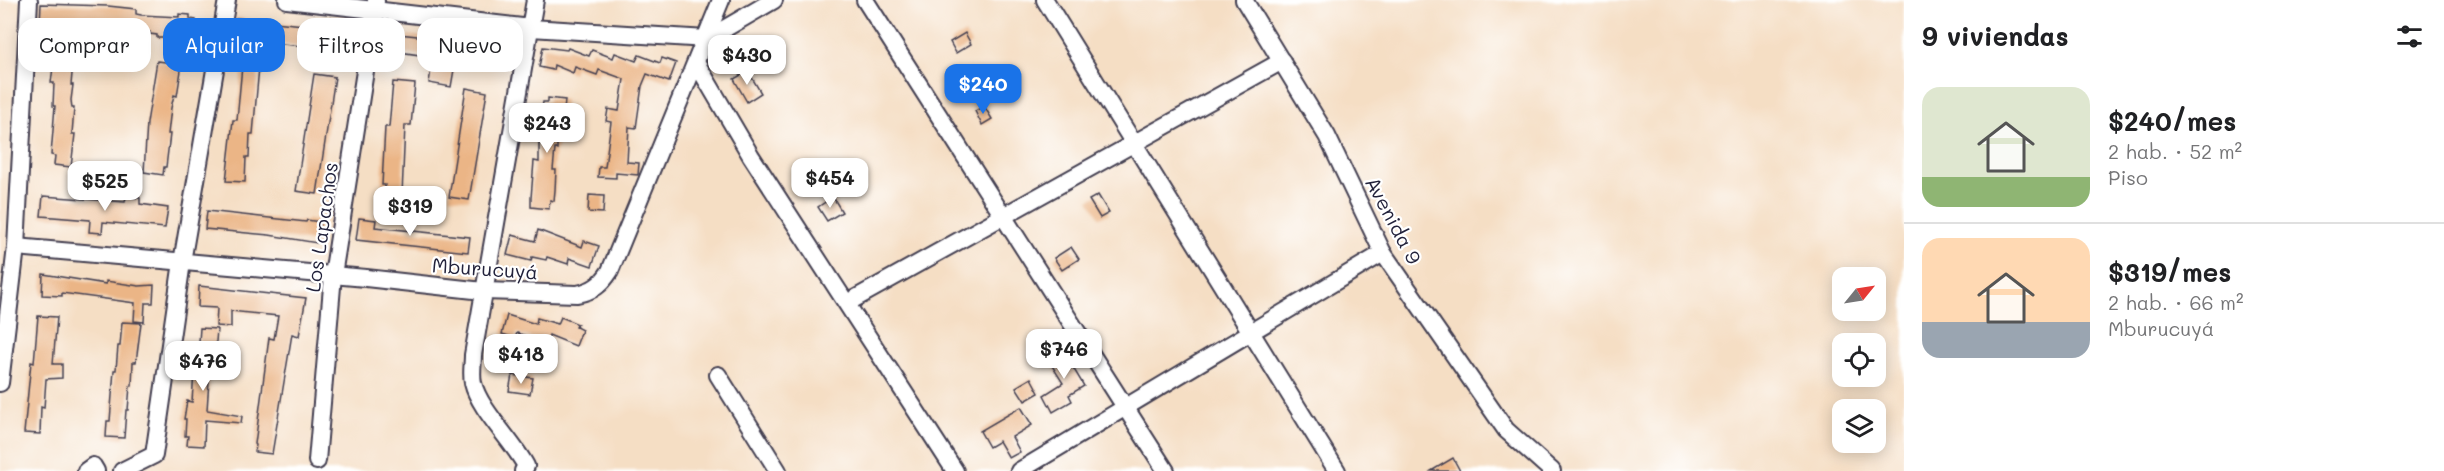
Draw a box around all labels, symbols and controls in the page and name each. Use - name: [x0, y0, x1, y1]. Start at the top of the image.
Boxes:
- chip: Comprar: [18, 18, 151, 72]
- chip: Alquilar: [163, 18, 285, 72]
- chip: Filtros: [297, 18, 405, 72]
- chip: Nuevo: [417, 18, 523, 72]
- text: 9 viviendas: [1922, 19, 2069, 53]
- icon: filters: [2393, 20, 2426, 53]
- pin: $430: [711, 35, 783, 86]
- text: $430: [722, 41, 772, 67]
- pin: $240: [947, 64, 1019, 115]
- text: $240: [958, 70, 1008, 96]
- pin: $243: [511, 103, 583, 154]
- text: $240/mes: [2108, 104, 2236, 138]
- text: $243: [523, 109, 571, 135]
- icon: home: [1970, 111, 2042, 183]
- text: 2 hab. · 52 m²: [2108, 138, 2242, 164]
- pin: $454: [794, 158, 866, 209]
- street label: Los Lapachos: [299, 160, 343, 294]
- pin: $525: [69, 161, 141, 212]
- text: $454: [805, 164, 855, 190]
- text: Piso: [2108, 164, 2148, 190]
- text: $525: [82, 167, 128, 193]
- street label: Avenida 9: [1360, 172, 1428, 268]
- pin: $319: [374, 186, 446, 237]
- text: $319: [387, 192, 433, 218]
- street label: Mburucuyá: [431, 251, 539, 285]
- text: $319/mes: [2108, 255, 2231, 289]
- icon: home: [1970, 262, 2042, 334]
- north arrow: [1832, 267, 1886, 321]
- map controls: [1832, 267, 1886, 453]
- text: 2 hab. · 66 m²: [2108, 289, 2244, 315]
- text: Mburucuyá: [2108, 315, 2214, 341]
- pin: $746: [1028, 329, 1100, 380]
- button: locate: [1832, 333, 1886, 387]
- pin: $418: [485, 334, 557, 385]
- text: $746: [1040, 335, 1088, 361]
- text: $418: [498, 340, 544, 366]
- pin: $476: [167, 341, 239, 392]
- text: $476: [179, 347, 227, 373]
- button: layers: [1832, 399, 1886, 453]

